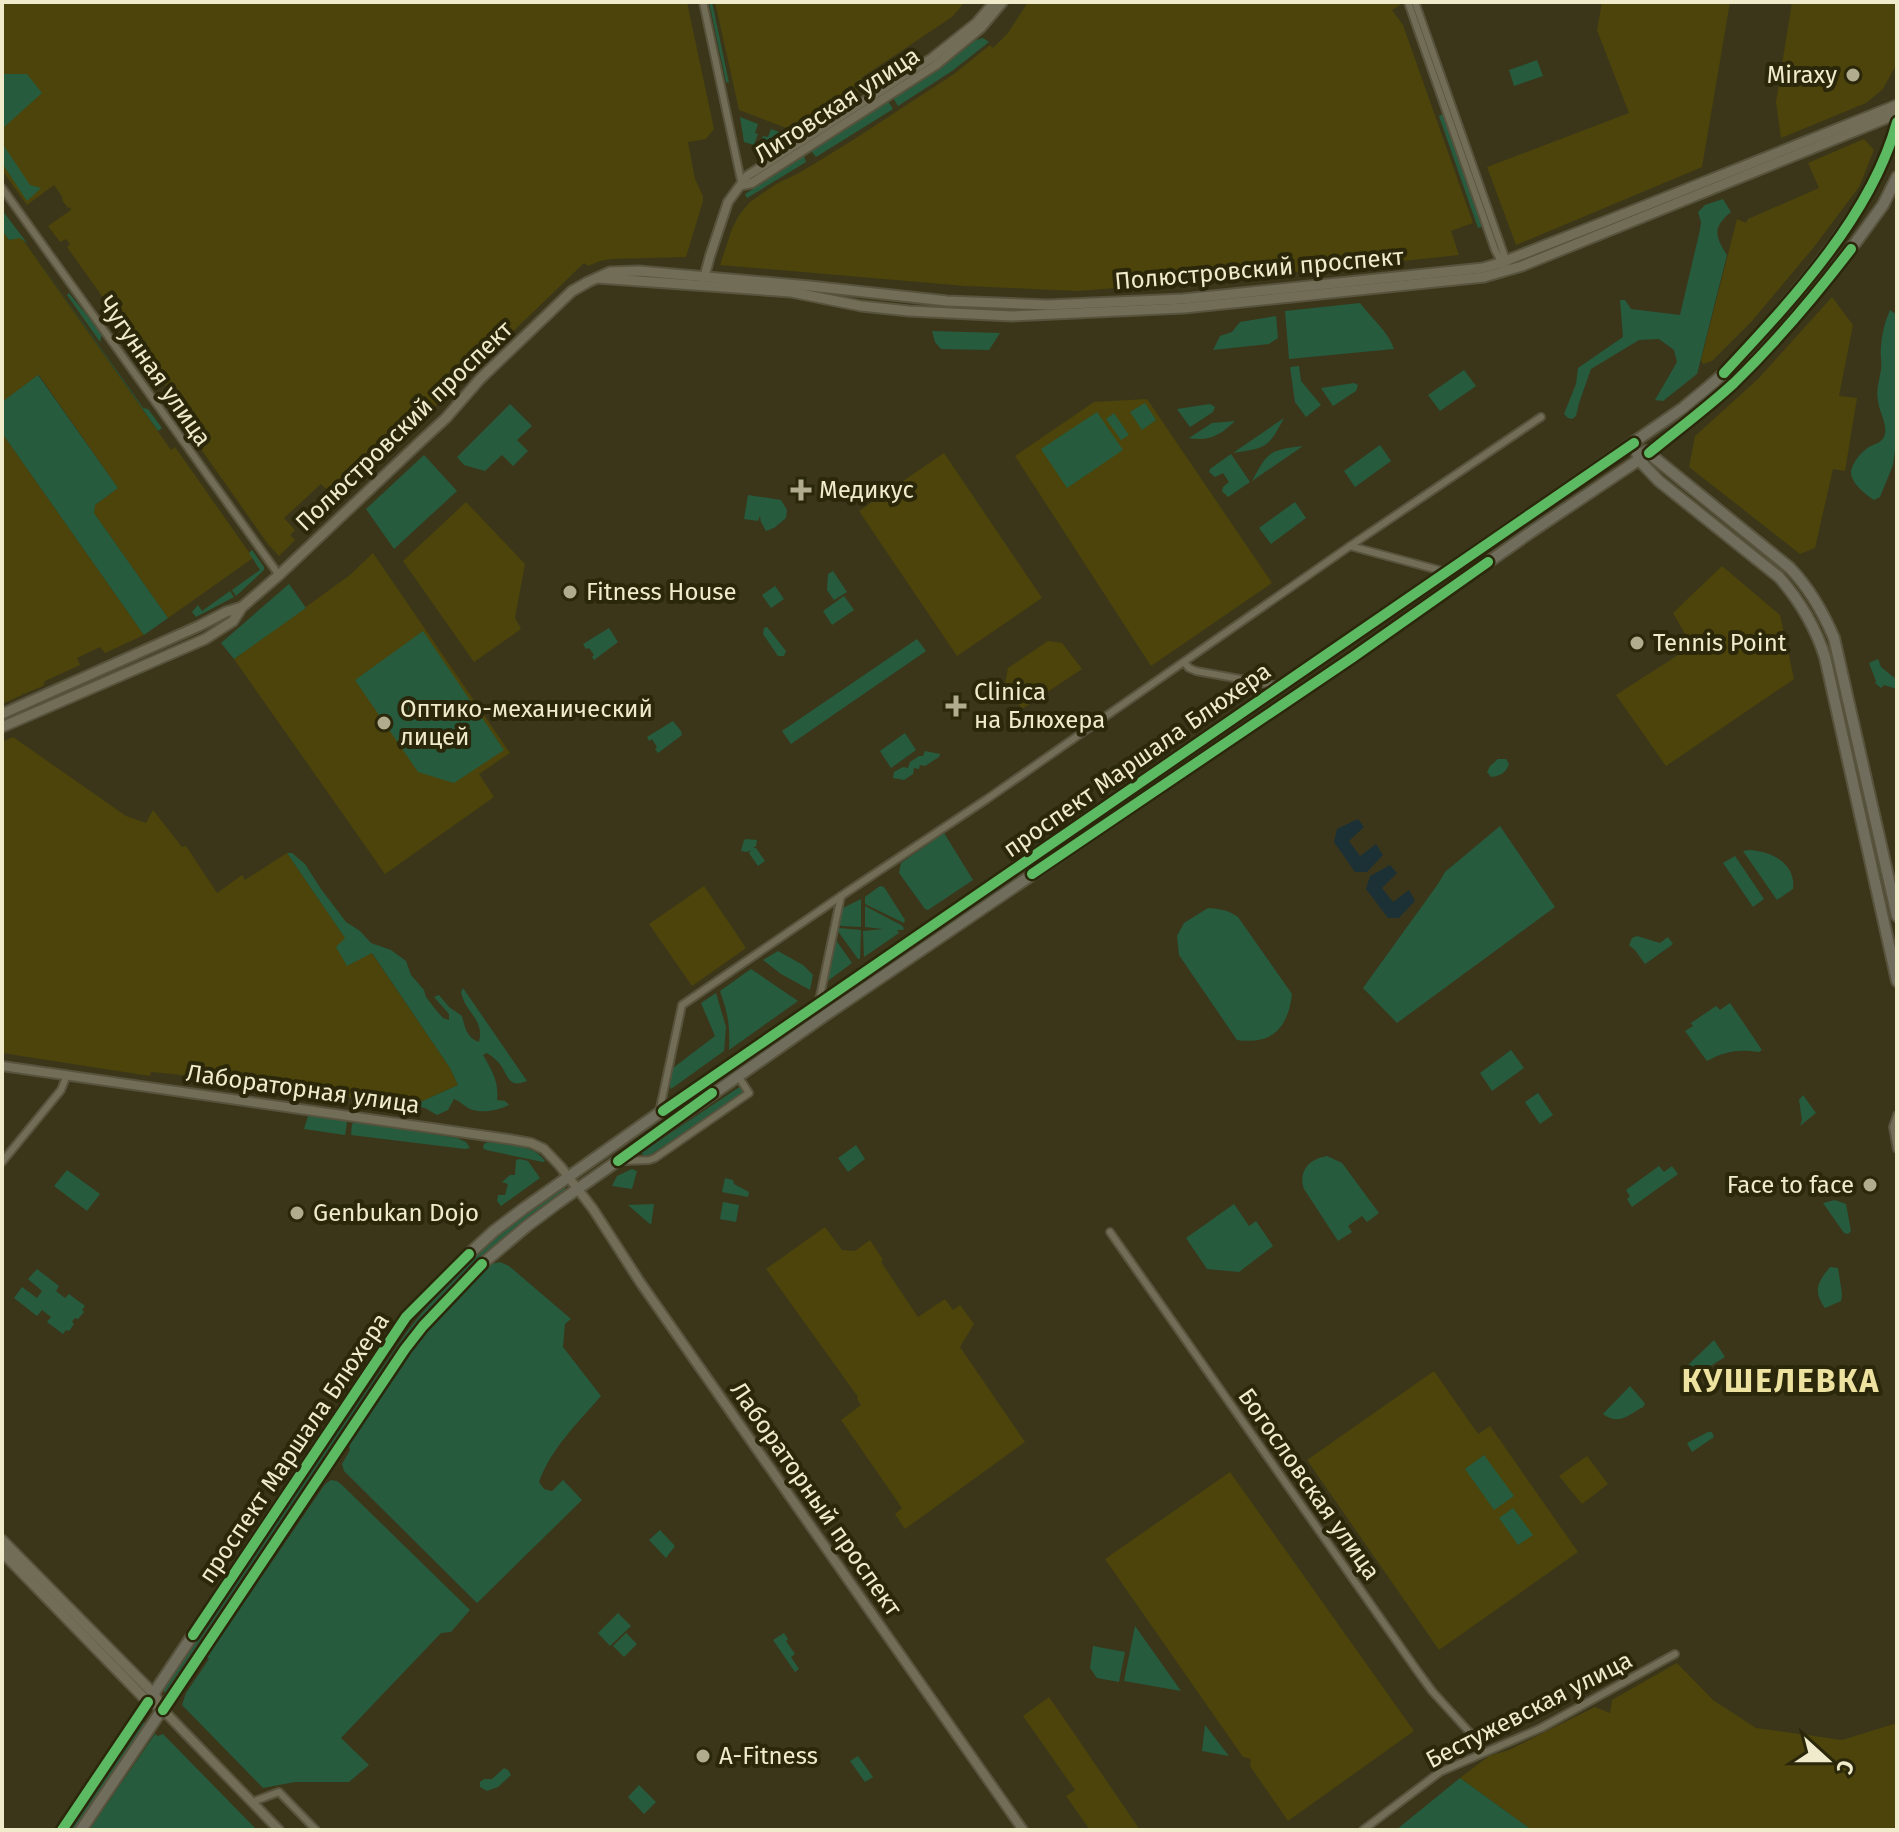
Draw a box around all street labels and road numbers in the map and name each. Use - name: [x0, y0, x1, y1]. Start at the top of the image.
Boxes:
- street label: Литовская улица: [749, 41, 925, 169]
- street label: Полюстровский проспект: [1113, 242, 1405, 296]
- street label: Чугунная улица: [93, 291, 217, 451]
- street label: Полюстровский проспект: [290, 315, 518, 537]
- street label: проспект Маршала Блюхера: [998, 657, 1276, 863]
- street label: Лабораторная улица: [184, 1059, 422, 1119]
- street label: проспект Маршала Блюхера: [193, 1308, 395, 1588]
- street label: Лабораторный проспект: [725, 1377, 908, 1621]
- street label: Богословская улица: [1232, 1383, 1386, 1585]
- street label: Бестужевская улица: [1421, 1646, 1637, 1774]

